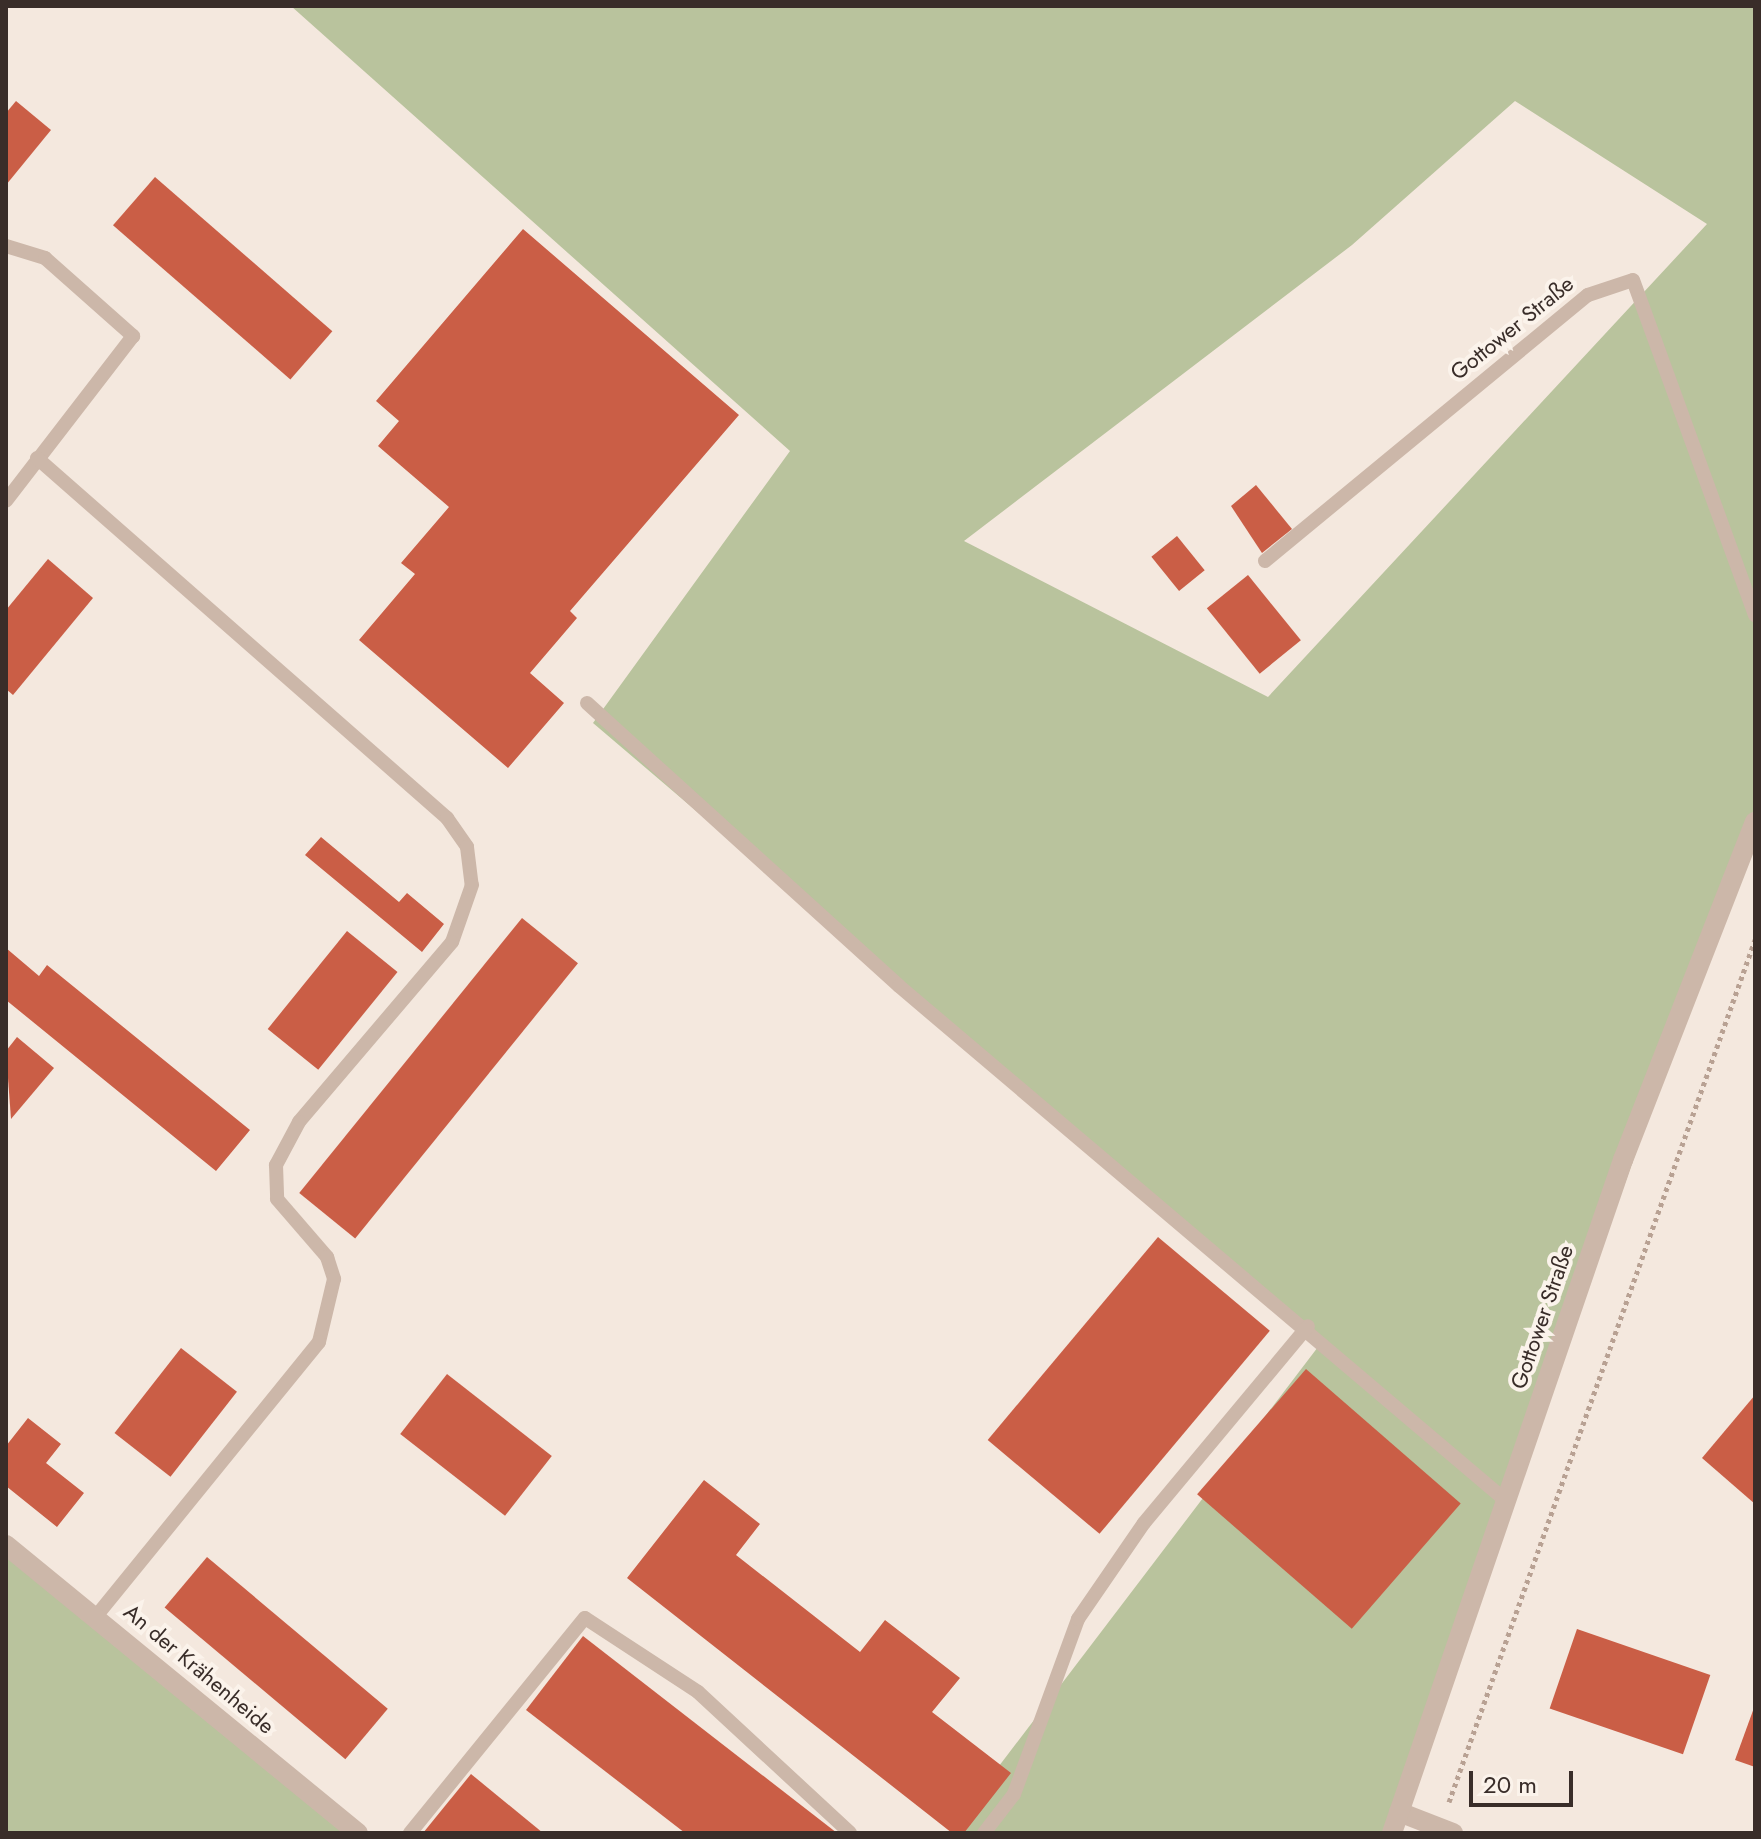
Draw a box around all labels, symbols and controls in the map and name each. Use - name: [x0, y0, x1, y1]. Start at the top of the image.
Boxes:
- street label: Gottower Straße: [1445, 270, 1579, 386]
- street label: Gottower Straße: [1505, 1241, 1579, 1393]
- street label: An der Krähenheide: [118, 1598, 280, 1740]
- scale bar: [1473, 1755, 1577, 1805]
- text: 20 m: [1483, 1767, 1537, 1802]

